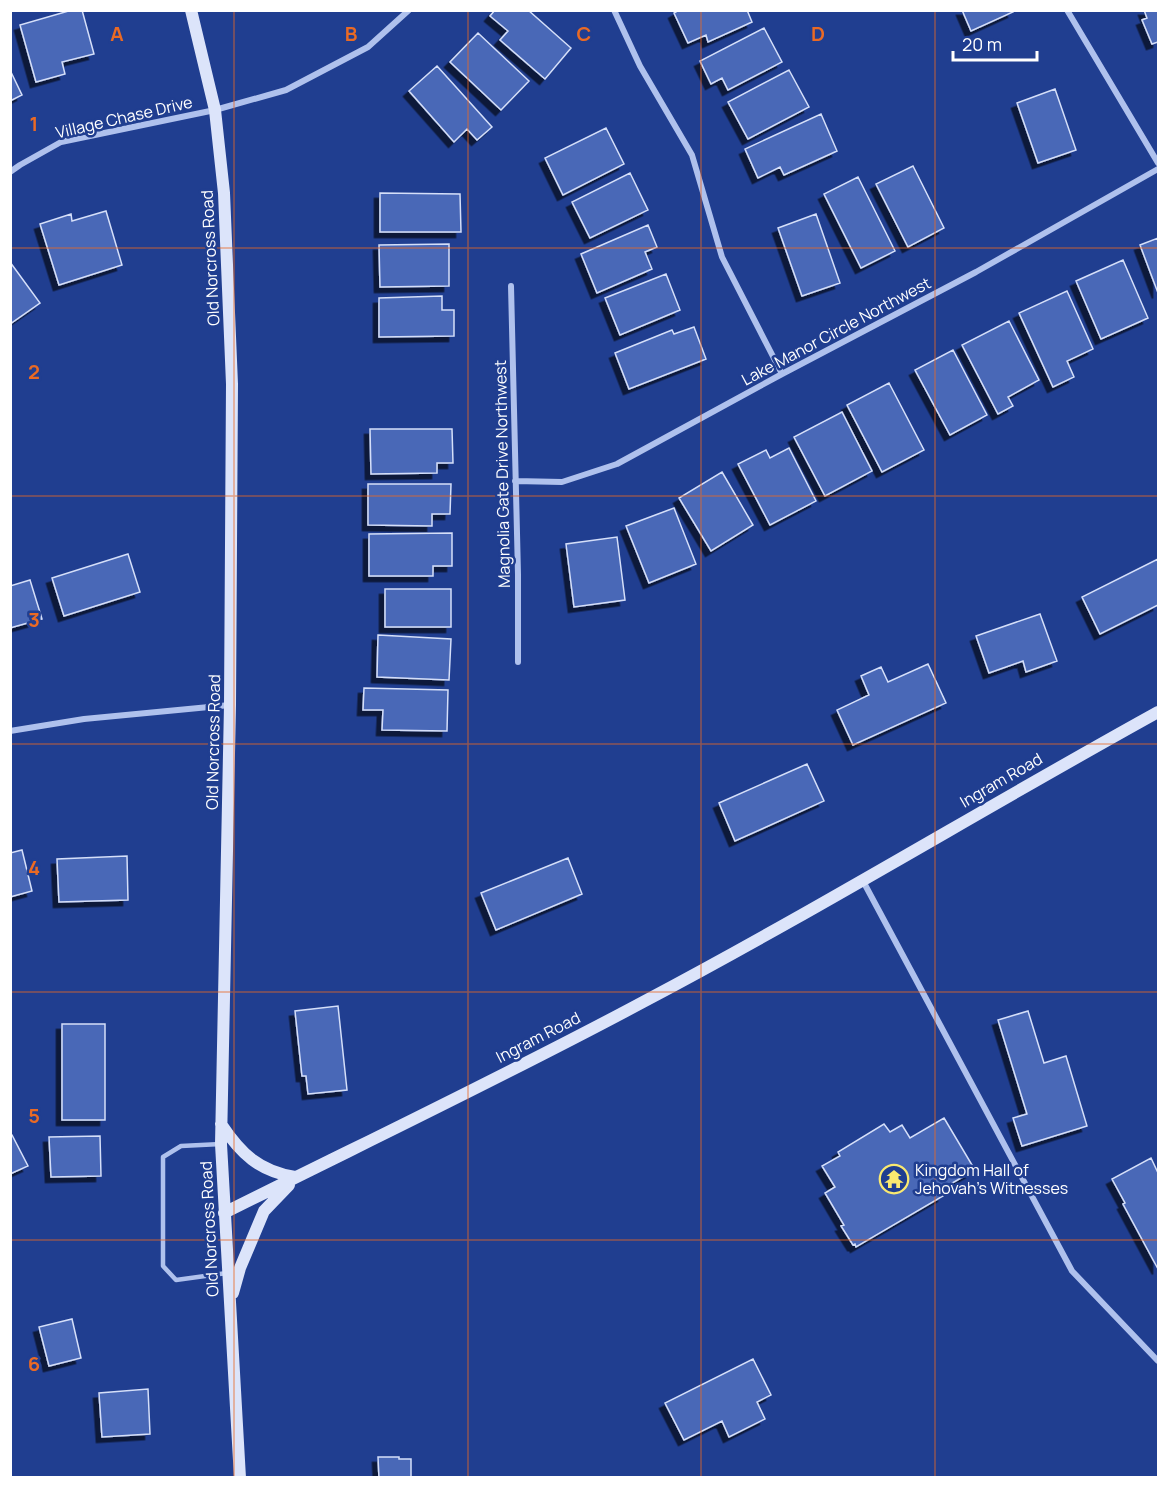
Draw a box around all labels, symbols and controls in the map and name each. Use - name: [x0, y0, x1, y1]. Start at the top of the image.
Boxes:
- text: A: [110, 20, 124, 47]
- text: B: [345, 20, 358, 47]
- text: C: [577, 20, 591, 47]
- text: D: [811, 20, 825, 47]
- scale bar: [953, 24, 1037, 62]
- text: 20 m: [962, 32, 1002, 56]
- street label: Village Chase Drive: [53, 91, 195, 143]
- text: 1: [30, 110, 38, 137]
- street label: Old Norcross Road: [195, 190, 225, 326]
- street label: Lake Manor Circle Northwest: [737, 272, 935, 390]
- text: 2: [28, 358, 40, 385]
- street label: Magnolia Gate Drive Northwest: [489, 360, 515, 588]
- text: 3: [28, 606, 40, 633]
- street label: Old Norcross Road: [201, 674, 225, 810]
- street label: Ingram Road: [956, 748, 1046, 812]
- text: 4: [28, 854, 40, 881]
- street label: Ingram Road: [492, 1006, 584, 1068]
- text: 5: [28, 1102, 40, 1129]
- place label: Kingdom Hall of Jehovah’s Witnesses: [915, 1159, 1068, 1199]
- street label: Old Norcross Road: [194, 1161, 224, 1297]
- temple icon: Kingdom Hall of Jehovah’s Witnesses: [878, 1163, 910, 1195]
- text: 6: [28, 1350, 40, 1377]

